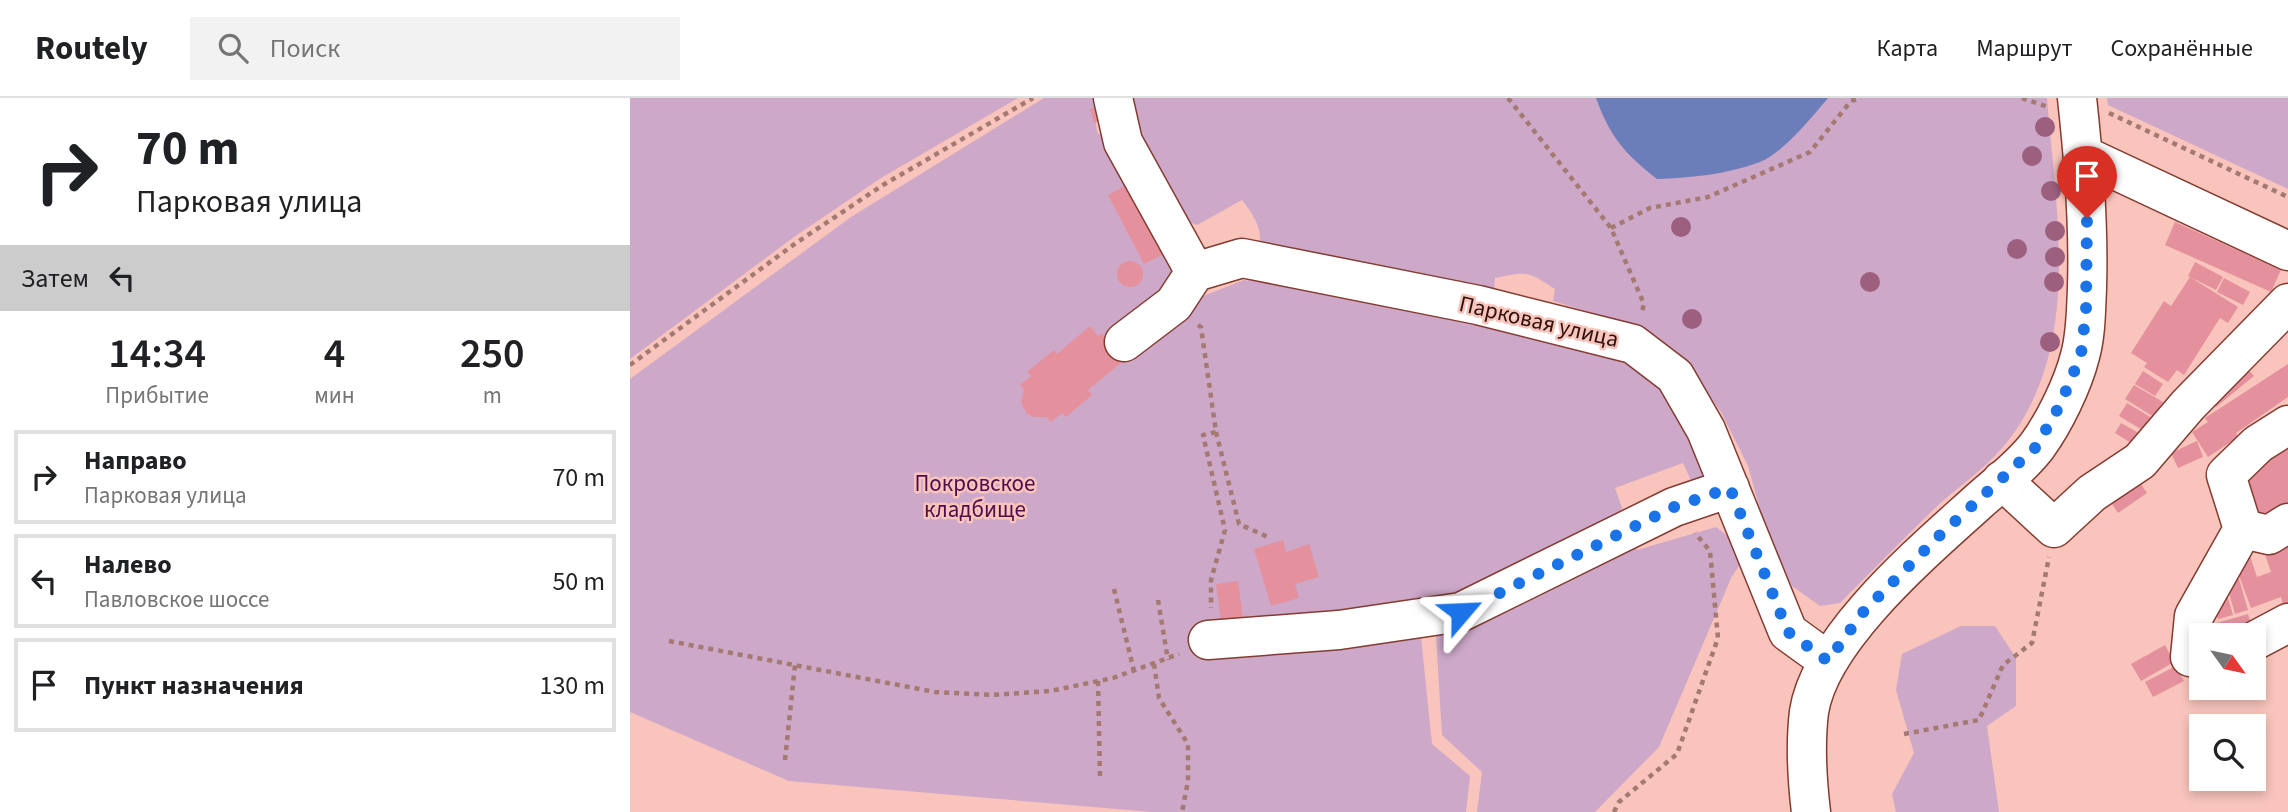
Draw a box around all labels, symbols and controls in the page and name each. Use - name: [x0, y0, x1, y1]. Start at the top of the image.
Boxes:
- search box: [190, 17, 680, 80]
- text: Routely: [35, 25, 148, 72]
- icon: search: [214, 29, 252, 67]
- text: Поиск: [270, 30, 340, 67]
- text: Карта: [1877, 31, 1938, 66]
- text: Маршрут: [1976, 31, 2072, 66]
- text: Сохранённые: [2110, 31, 2253, 66]
- text: 70 m: [136, 114, 240, 184]
- icon: right: [21, 126, 112, 217]
- pin: [2057, 146, 2117, 218]
- icon: arrive: [2068, 157, 2106, 195]
- text: Парковая улица: [136, 179, 362, 225]
- icon: left: [103, 259, 141, 297]
- text: Затем: [21, 260, 89, 297]
- street label: Парковая улица: [1456, 287, 1622, 356]
- text: 14:34: [108, 324, 206, 384]
- text: 4: [324, 324, 345, 384]
- text: 250: [460, 324, 525, 384]
- text: Прибытие: [105, 379, 209, 412]
- text: мин: [314, 379, 355, 412]
- text: m: [483, 379, 502, 412]
- text: Направо: [84, 442, 187, 479]
- icon: right: [25, 458, 63, 496]
- text: 70 m: [552, 459, 605, 496]
- park label: Покровское кладбище: [915, 467, 1035, 526]
- text: Парковая улица: [84, 479, 247, 512]
- text: Налево: [84, 546, 172, 583]
- icon: left: [25, 562, 63, 600]
- text: 50 m: [552, 563, 605, 600]
- position arrow: [1424, 575, 1498, 649]
- text: Павловское шоссе: [84, 583, 270, 616]
- north arrow: [2189, 623, 2266, 700]
- map controls: [2189, 623, 2266, 791]
- icon: arrive: [25, 666, 63, 704]
- text: Пункт назначения: [84, 667, 304, 704]
- text: 130 m: [539, 667, 605, 704]
- button: search: [2189, 714, 2266, 791]

